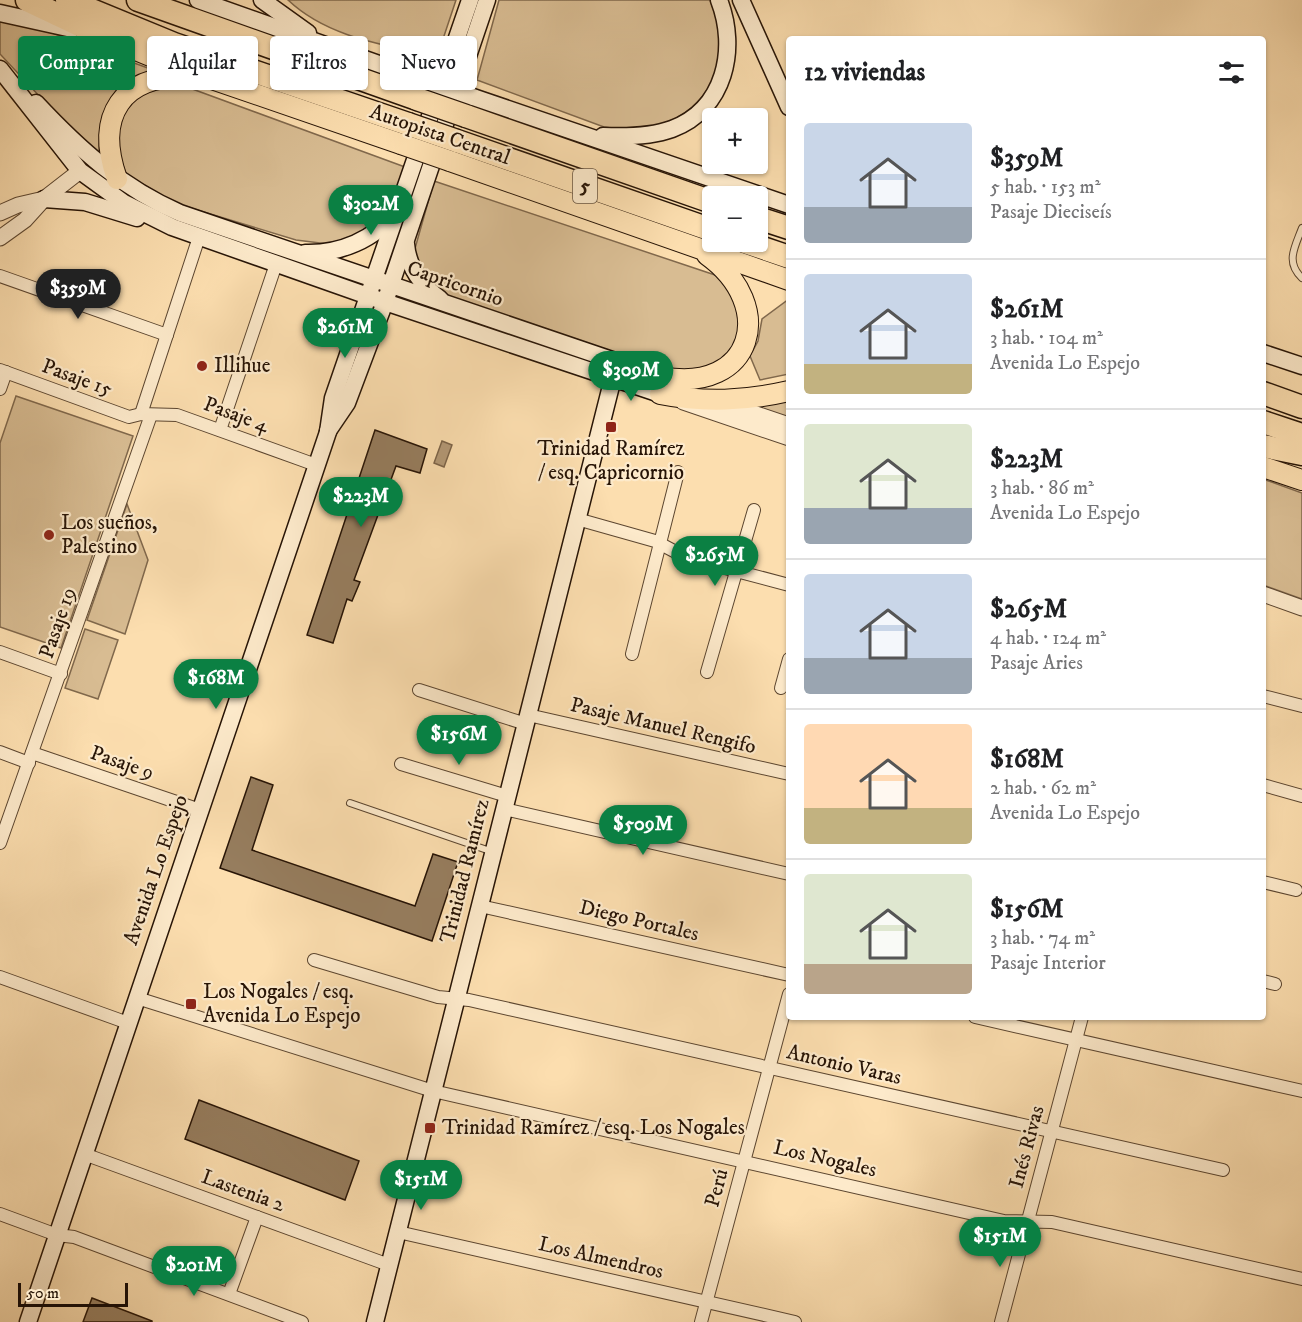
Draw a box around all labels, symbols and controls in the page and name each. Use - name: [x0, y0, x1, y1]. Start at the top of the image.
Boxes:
- chip: Comprar: [18, 36, 135, 90]
- chip: Alquilar: [147, 36, 258, 90]
- chip: Filtros: [270, 36, 368, 90]
- chip: Nuevo: [380, 36, 477, 90]
- text: 12 viviendas: [804, 56, 925, 89]
- icon: filters: [1215, 56, 1248, 89]
- street label: Autopista Central: [366, 99, 514, 171]
- map controls: [702, 108, 768, 252]
- button: +: [702, 108, 768, 174]
- text: $359M: [990, 142, 1064, 175]
- icon: home: [852, 147, 924, 219]
- road number: 5: [573, 169, 597, 203]
- text: 5 hab. · 153 m²: [990, 175, 1101, 200]
- pin: $302M: [329, 185, 413, 236]
- button: −: [702, 186, 768, 252]
- text: $302M: [342, 192, 400, 217]
- text: Pasaje Dieciseís: [990, 200, 1112, 225]
- street label: Capricornio: [403, 255, 507, 313]
- pin: $359M: [36, 269, 120, 320]
- text: $359M: [50, 276, 106, 301]
- text: $261M: [990, 293, 1064, 326]
- icon: home: [852, 298, 924, 370]
- pin: $261M: [303, 308, 387, 359]
- text: $261M: [317, 315, 373, 340]
- text: 3 hab. · 104 m²: [990, 326, 1103, 351]
- pin: $309M: [589, 351, 673, 402]
- text: Avenida Lo Espejo: [990, 351, 1140, 376]
- street label: Pasaje 15: [38, 353, 116, 403]
- place label: Illihue: [214, 353, 271, 379]
- text: $309M: [602, 358, 660, 383]
- marker: Illihue: [195, 359, 209, 373]
- street label: Pasaje 4: [200, 391, 273, 439]
- marker: Trinidad Ramírez / esq. Capricornio: [604, 420, 618, 434]
- place label: Trinidad Ramírez / esq. Capricornio: [537, 436, 685, 486]
- text: $223M: [990, 443, 1063, 476]
- icon: home: [852, 448, 924, 520]
- text: 3 hab. · 86 m²: [990, 476, 1094, 501]
- pin: $223M: [319, 477, 403, 528]
- text: $223M: [333, 484, 389, 509]
- text: Avenida Lo Espejo: [990, 501, 1140, 526]
- place label: Los sueños, Palestino: [61, 510, 158, 560]
- marker: Los sueños, Palestino: [42, 528, 56, 542]
- pin: $265M: [673, 536, 757, 587]
- text: $265M: [685, 543, 745, 568]
- street label: Pasaje 19: [34, 584, 82, 662]
- text: $265M: [990, 593, 1067, 626]
- icon: home: [852, 598, 924, 670]
- text: 4 hab. · 124 m²: [990, 626, 1106, 651]
- text: Pasaje Aries: [990, 651, 1083, 676]
- pin: $168M: [174, 659, 258, 710]
- text: $168M: [188, 666, 244, 691]
- street label: Pasaje Manuel Rengifo: [568, 692, 758, 760]
- pin: $156M: [417, 715, 501, 766]
- text: $156M: [431, 722, 487, 747]
- street label: Pasaje 9: [87, 740, 157, 786]
- text: $168M: [990, 743, 1064, 776]
- icon: home: [852, 748, 924, 820]
- text: 2 hab. · 62 m²: [990, 776, 1096, 801]
- street label: Avenida Lo Espejo: [118, 791, 194, 949]
- street label: Trinidad Ramírez: [435, 796, 495, 946]
- text: Avenida Lo Espejo: [990, 801, 1140, 826]
- pin: $509M: [601, 805, 685, 856]
- text: $509M: [613, 812, 673, 837]
- text: $156M: [990, 893, 1064, 926]
- street label: Diego Portales: [577, 895, 701, 947]
- icon: home: [852, 898, 924, 970]
- text: 3 hab. · 74 m²: [990, 926, 1095, 951]
- text: Pasaje Interior: [990, 951, 1106, 976]
- place label: Los Nogales / esq. Avenida Lo Espejo: [203, 979, 360, 1029]
- marker: Los Nogales / esq. Avenida Lo Espejo: [184, 997, 198, 1011]
- street label: Antonio Varas: [784, 1039, 904, 1091]
- street label: Inés Rivas: [1004, 1103, 1050, 1191]
- place label: Trinidad Ramírez / esq. Los Nogales: [442, 1115, 745, 1141]
- marker: Trinidad Ramírez / esq. Los Nogales: [423, 1121, 437, 1135]
- street label: Los Nogales: [771, 1135, 879, 1183]
- pin: $151M: [379, 1160, 463, 1211]
- street label: Lastenia 2: [198, 1164, 289, 1218]
- street label: Perú: [699, 1166, 735, 1210]
- text: $151M: [394, 1167, 448, 1192]
- pin: $151M: [958, 1217, 1042, 1268]
- text: $151M: [973, 1224, 1027, 1249]
- street label: Los Almendros: [536, 1231, 666, 1285]
- pin: $201M: [152, 1246, 236, 1297]
- text: $201M: [165, 1253, 223, 1278]
- scale bar: [18, 1280, 128, 1308]
- text: 50 m: [27, 1283, 59, 1303]

